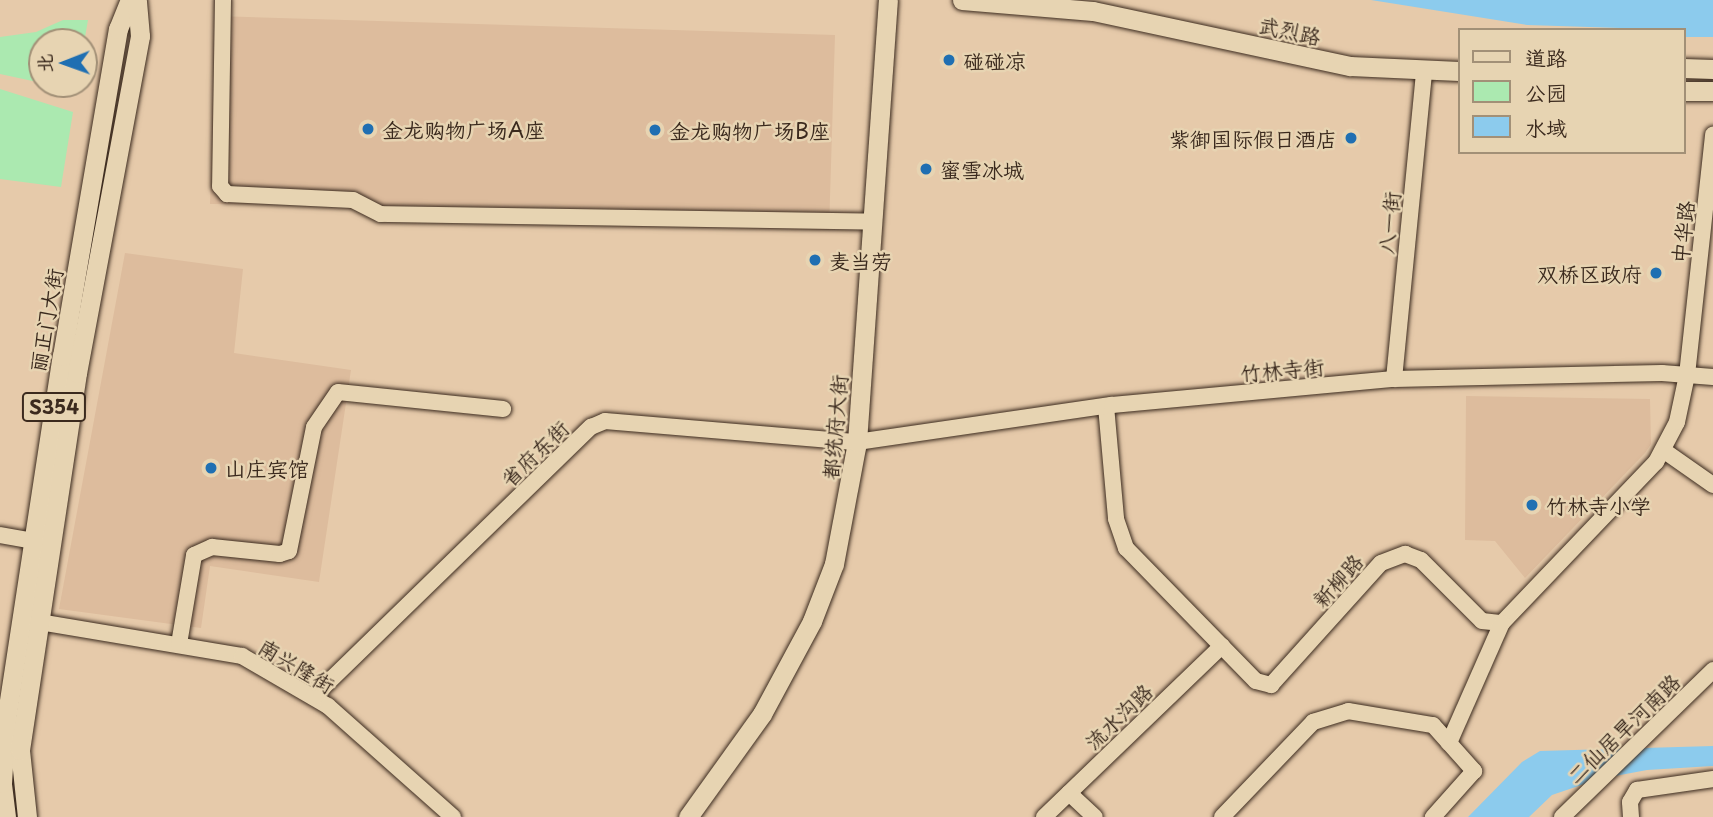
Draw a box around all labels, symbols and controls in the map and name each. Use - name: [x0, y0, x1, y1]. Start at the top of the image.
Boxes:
- street label: 武烈路: [1257, 11, 1323, 49]
- north arrow: [28, 28, 98, 98]
- legend: [1458, 28, 1685, 154]
- text: 道路: [1525, 41, 1567, 73]
- place label: 碰碰凉: [963, 47, 1026, 73]
- marker: 碰碰凉: [941, 52, 957, 68]
- text: 北: [30, 54, 58, 73]
- text: 公园: [1525, 76, 1567, 108]
- text: 水域: [1525, 111, 1567, 143]
- place label: 金龙购物广场A座: [382, 116, 545, 142]
- place label: 金龙购物广场B座: [669, 117, 830, 143]
- marker: 金龙购物广场A座: [360, 121, 376, 137]
- marker: 金龙购物广场B座: [647, 122, 663, 138]
- place label: 紫御国际假日酒店: [1169, 125, 1337, 151]
- marker: 紫御国际假日酒店: [1343, 130, 1359, 146]
- place label: 蜜雪冰城: [940, 156, 1024, 182]
- marker: 蜜雪冰城: [918, 161, 934, 177]
- street label: 八一街: [1372, 190, 1404, 256]
- street label: 中华路: [1666, 199, 1698, 265]
- place label: 麦当劳: [829, 247, 892, 273]
- marker: 麦当劳: [807, 252, 823, 268]
- place label: 双桥区政府: [1537, 260, 1642, 286]
- marker: 双桥区政府: [1648, 265, 1664, 281]
- street label: 丽正门大街: [23, 266, 67, 374]
- street label: 竹林寺街: [1239, 353, 1325, 385]
- street label: 都统府大街: [817, 374, 851, 480]
- road number: S354: [21, 392, 87, 422]
- street label: 省府东街: [495, 415, 573, 491]
- place label: 山庄宾馆: [225, 455, 309, 481]
- marker: 山庄宾馆: [203, 460, 219, 476]
- place label: 竹林寺小学: [1546, 492, 1651, 518]
- marker: 竹林寺小学: [1524, 497, 1540, 513]
- street label: 新柳路: [1307, 548, 1367, 612]
- street label: 南兴隆街: [255, 633, 339, 697]
- street label: 二仙居旱河南路: [1561, 668, 1685, 788]
- street label: 流水沟路: [1079, 678, 1157, 754]

